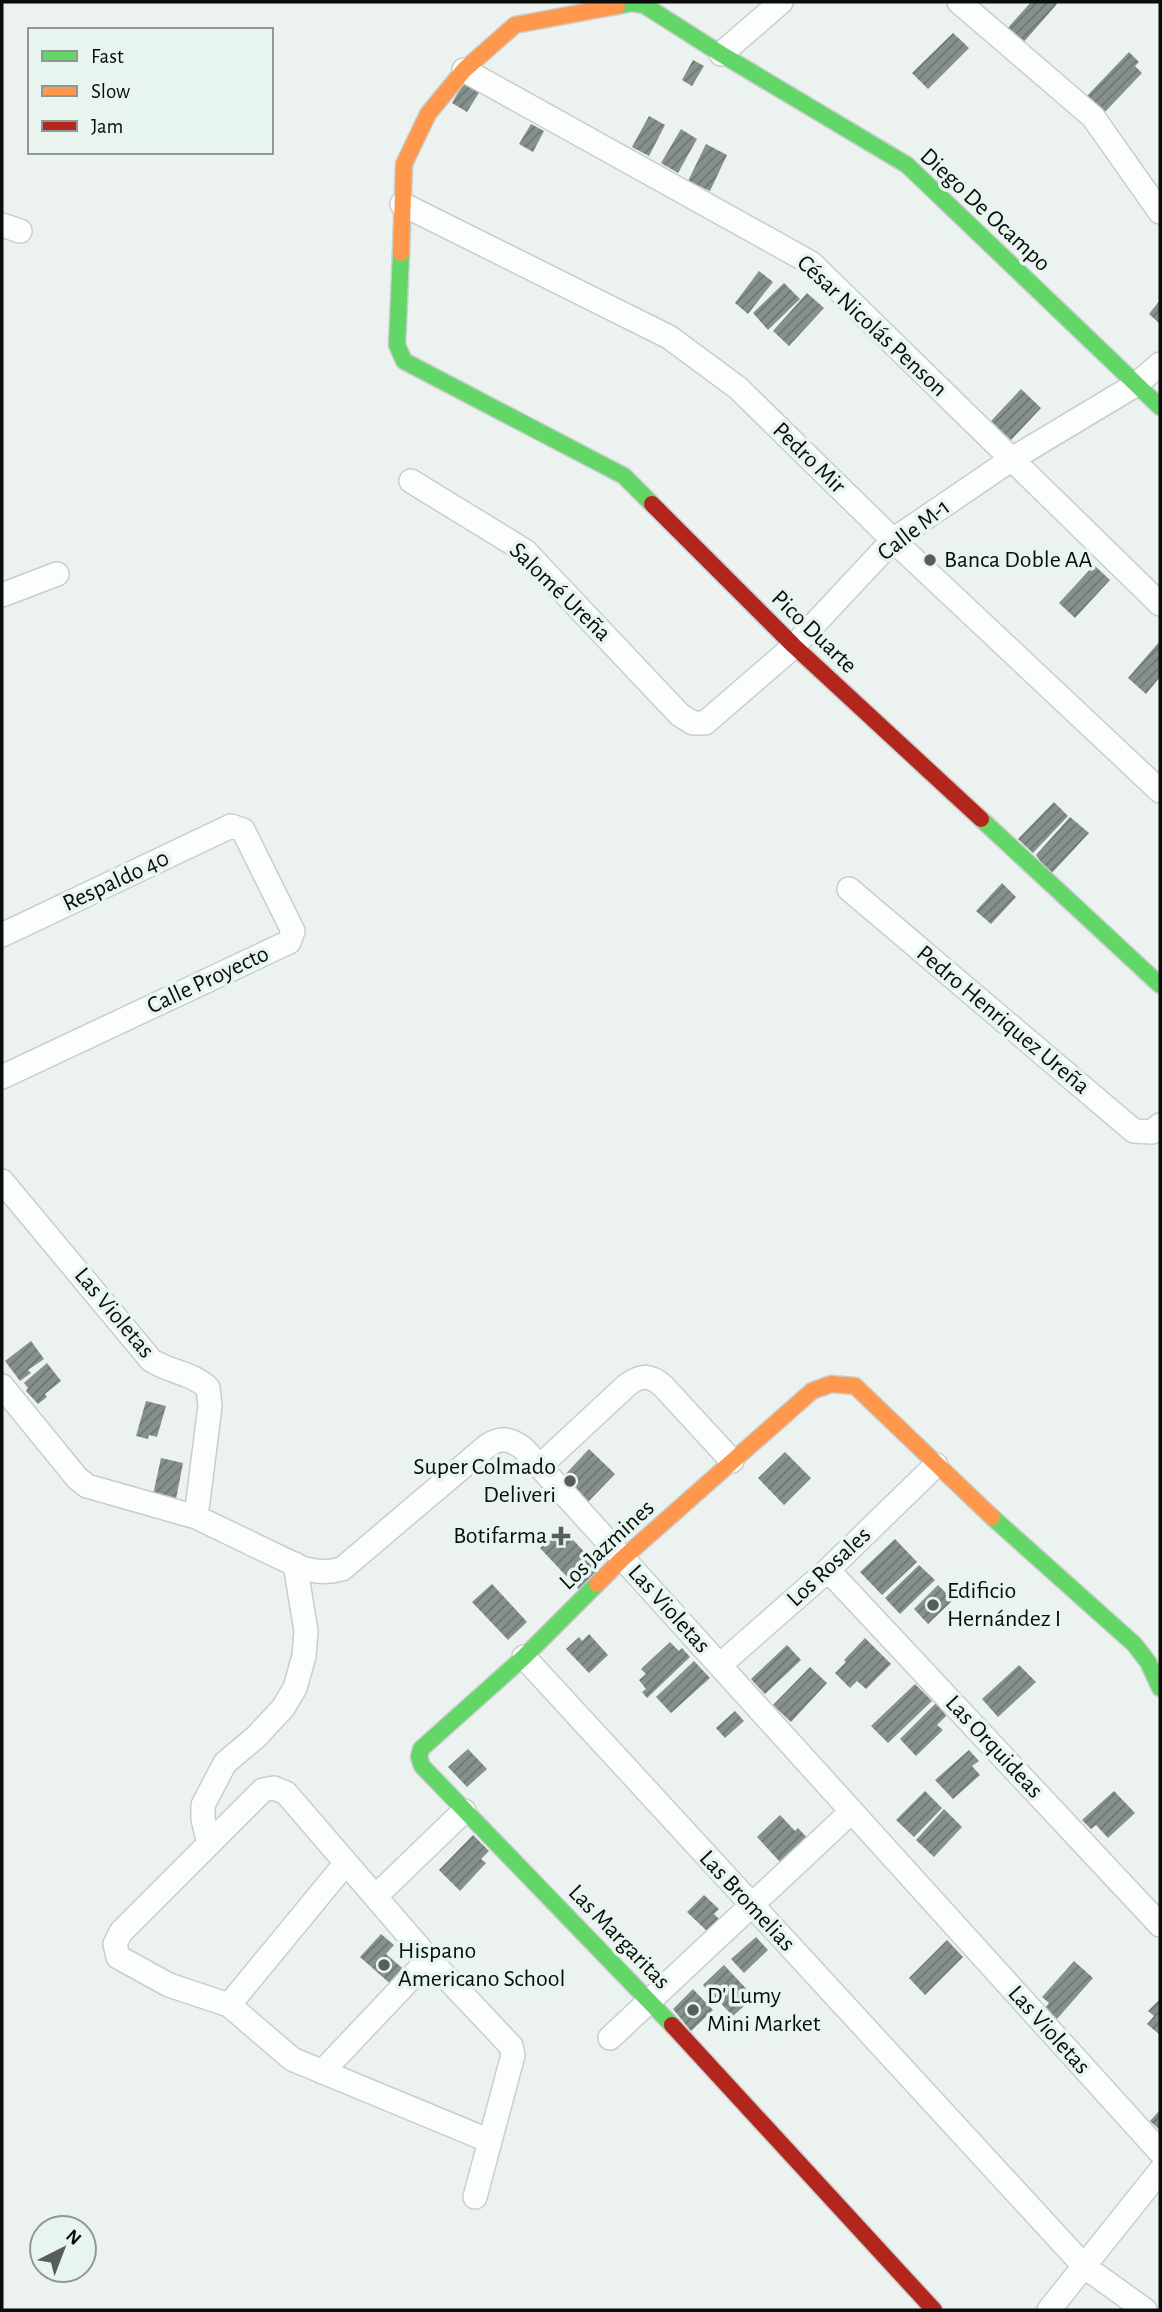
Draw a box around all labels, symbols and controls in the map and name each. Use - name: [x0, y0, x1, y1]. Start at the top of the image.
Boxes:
- legend: [28, 28, 273, 154]
- text: Fast: [91, 46, 124, 67]
- text: Slow: [91, 81, 130, 102]
- text: Jam: [91, 116, 123, 137]
- street label: Diego De Ocampo: [915, 144, 1055, 276]
- street label: César Nicolás Penson: [792, 251, 952, 401]
- street label: Pedro Mir: [768, 418, 850, 498]
- street label: Calle M-1: [873, 495, 955, 565]
- street label: Salomé Ureña: [505, 538, 615, 646]
- place label: Banca Doble AA: [944, 548, 1093, 572]
- marker: Banca Doble AA: [922, 552, 938, 568]
- street label: Pico Duarte: [767, 586, 861, 678]
- street label: Respaldo 40: [59, 846, 173, 916]
- street label: Calle Proyecto: [144, 941, 272, 1019]
- street label: Pedro Henriquez Ureña: [912, 941, 1094, 1099]
- street label: Las Violetas: [70, 1263, 158, 1363]
- place label: Super Colmado Deliveri: [413, 1455, 556, 1507]
- marker: Super Colmado Deliveri: [562, 1473, 578, 1489]
- street label: Los Jazmines: [555, 1495, 659, 1595]
- street label: Los Rosales: [783, 1523, 875, 1611]
- place label: Botifarma: [453, 1524, 547, 1548]
- marker: Botifarma: [553, 1528, 569, 1544]
- street label: Las Violetas: [623, 1560, 715, 1658]
- place label: Edificio Hernández I: [947, 1579, 1061, 1631]
- marker: Edificio Hernández I: [925, 1597, 941, 1613]
- street label: Las Orquideas: [941, 1691, 1047, 1803]
- street label: Las Bromelias: [695, 1846, 799, 1956]
- street label: Las Margaritas: [564, 1880, 674, 1994]
- place label: Hispano Americano School: [398, 1939, 566, 1991]
- marker: Hispano Americano School: [376, 1957, 392, 1973]
- street label: Las Violetas: [1003, 1981, 1095, 2079]
- place label: D' Lumy Mini Market: [707, 1984, 821, 2036]
- marker: D' Lumy Mini Market: [685, 2002, 701, 2018]
- north arrow: [28, 2214, 98, 2284]
- text: N: [62, 2226, 85, 2249]

